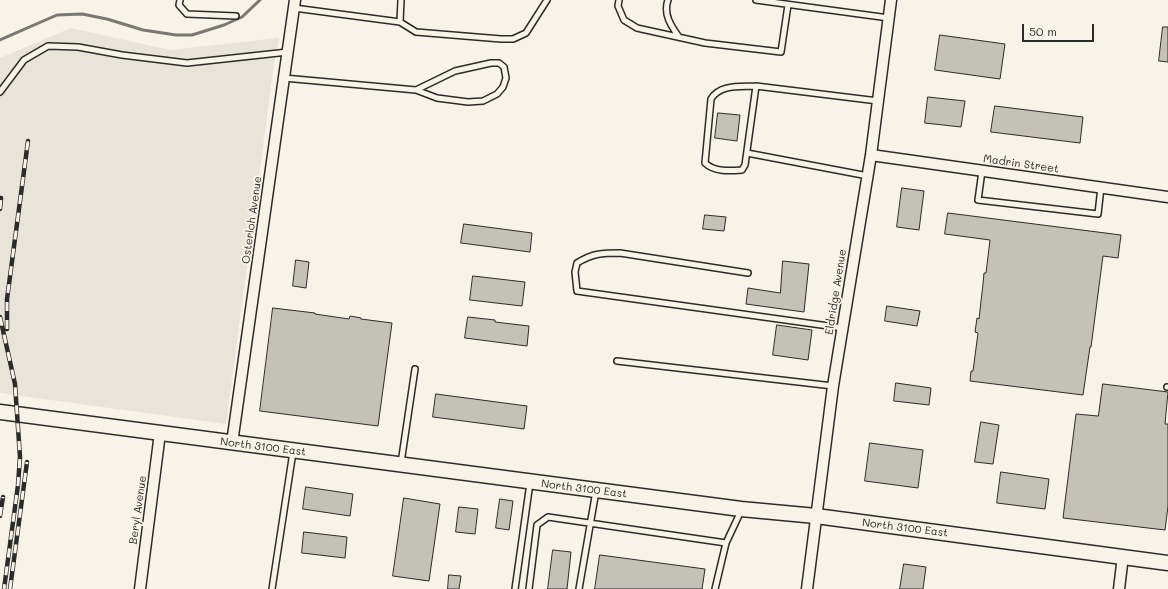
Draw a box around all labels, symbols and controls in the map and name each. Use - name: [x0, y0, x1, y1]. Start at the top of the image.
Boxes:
- scale bar: [1024, 16, 1096, 42]
- text: 50 m: [1029, 23, 1057, 39]
- street label: Madrin Street: [982, 152, 1060, 176]
- street label: Osterloh Avenue: [239, 175, 265, 265]
- street label: Eldridge Avenue: [823, 248, 849, 336]
- street label: North 3100 East: [219, 435, 307, 459]
- street label: Beryl Avenue: [127, 475, 149, 545]
- street label: North 3100 East: [540, 477, 628, 501]
- street label: North 3100 East: [861, 516, 949, 540]

